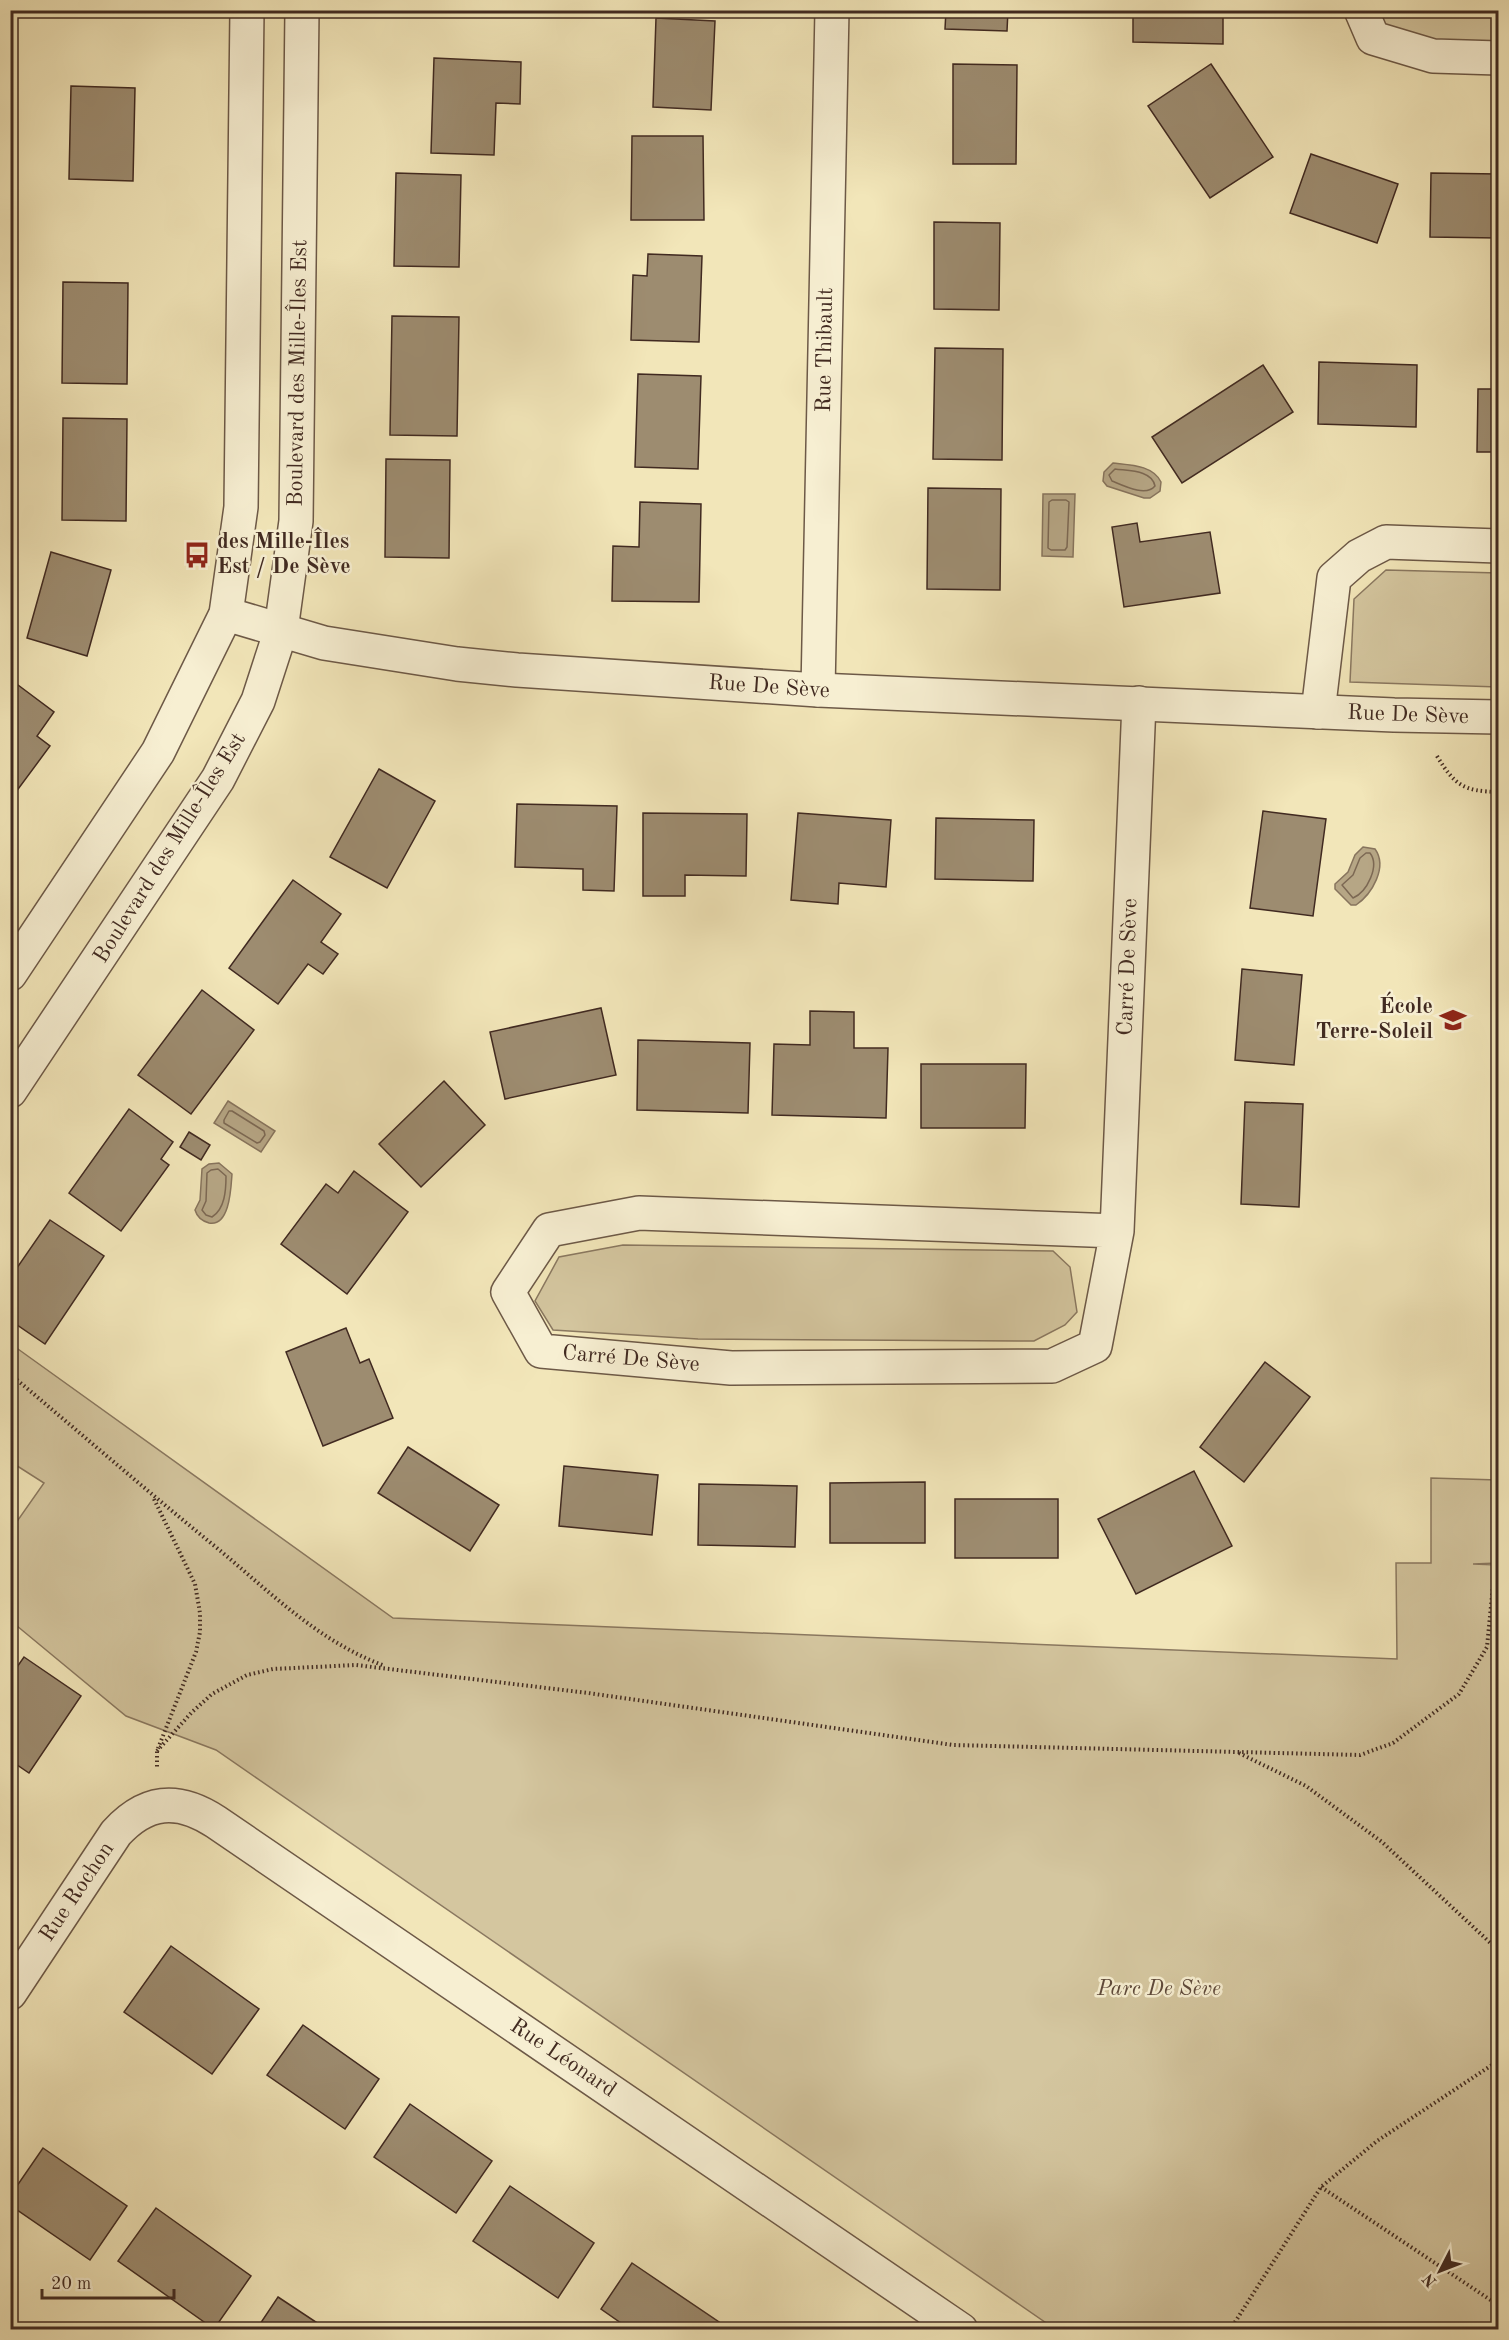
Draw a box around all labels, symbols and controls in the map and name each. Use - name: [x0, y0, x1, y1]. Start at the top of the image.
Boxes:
- street label: Boulevard des Mille-Îles Est: [282, 239, 311, 507]
- street label: Rue Thibault: [813, 287, 837, 413]
- place label: des Mille-Îles Est / De Sève: [217, 527, 351, 578]
- bus stop icon: des Mille-Îles Est / De Sève: [182, 540, 212, 570]
- street label: Rue De Sève: [708, 672, 830, 702]
- street label: Rue De Sève: [1347, 702, 1469, 728]
- street label: Boulevard des Mille-Îles Est: [87, 727, 250, 967]
- street label: Carré De Sève: [1115, 898, 1141, 1036]
- place label: École Terre-Soleil: [1315, 991, 1433, 1043]
- school or university icon: École Terre-Soleil: [1438, 1005, 1468, 1035]
- street label: Carré De Sève: [561, 1342, 701, 1376]
- street label: Rue Rochon: [36, 1838, 118, 1946]
- park label: Parc De Sève: [1096, 1978, 1221, 2000]
- street label: Rue Léonard: [506, 2015, 620, 2101]
- north arrow: [1410, 2241, 1470, 2301]
- scale bar: [42, 2262, 174, 2300]
- text: N: [1420, 2269, 1440, 2290]
- text: 20 m: [51, 2275, 91, 2293]

